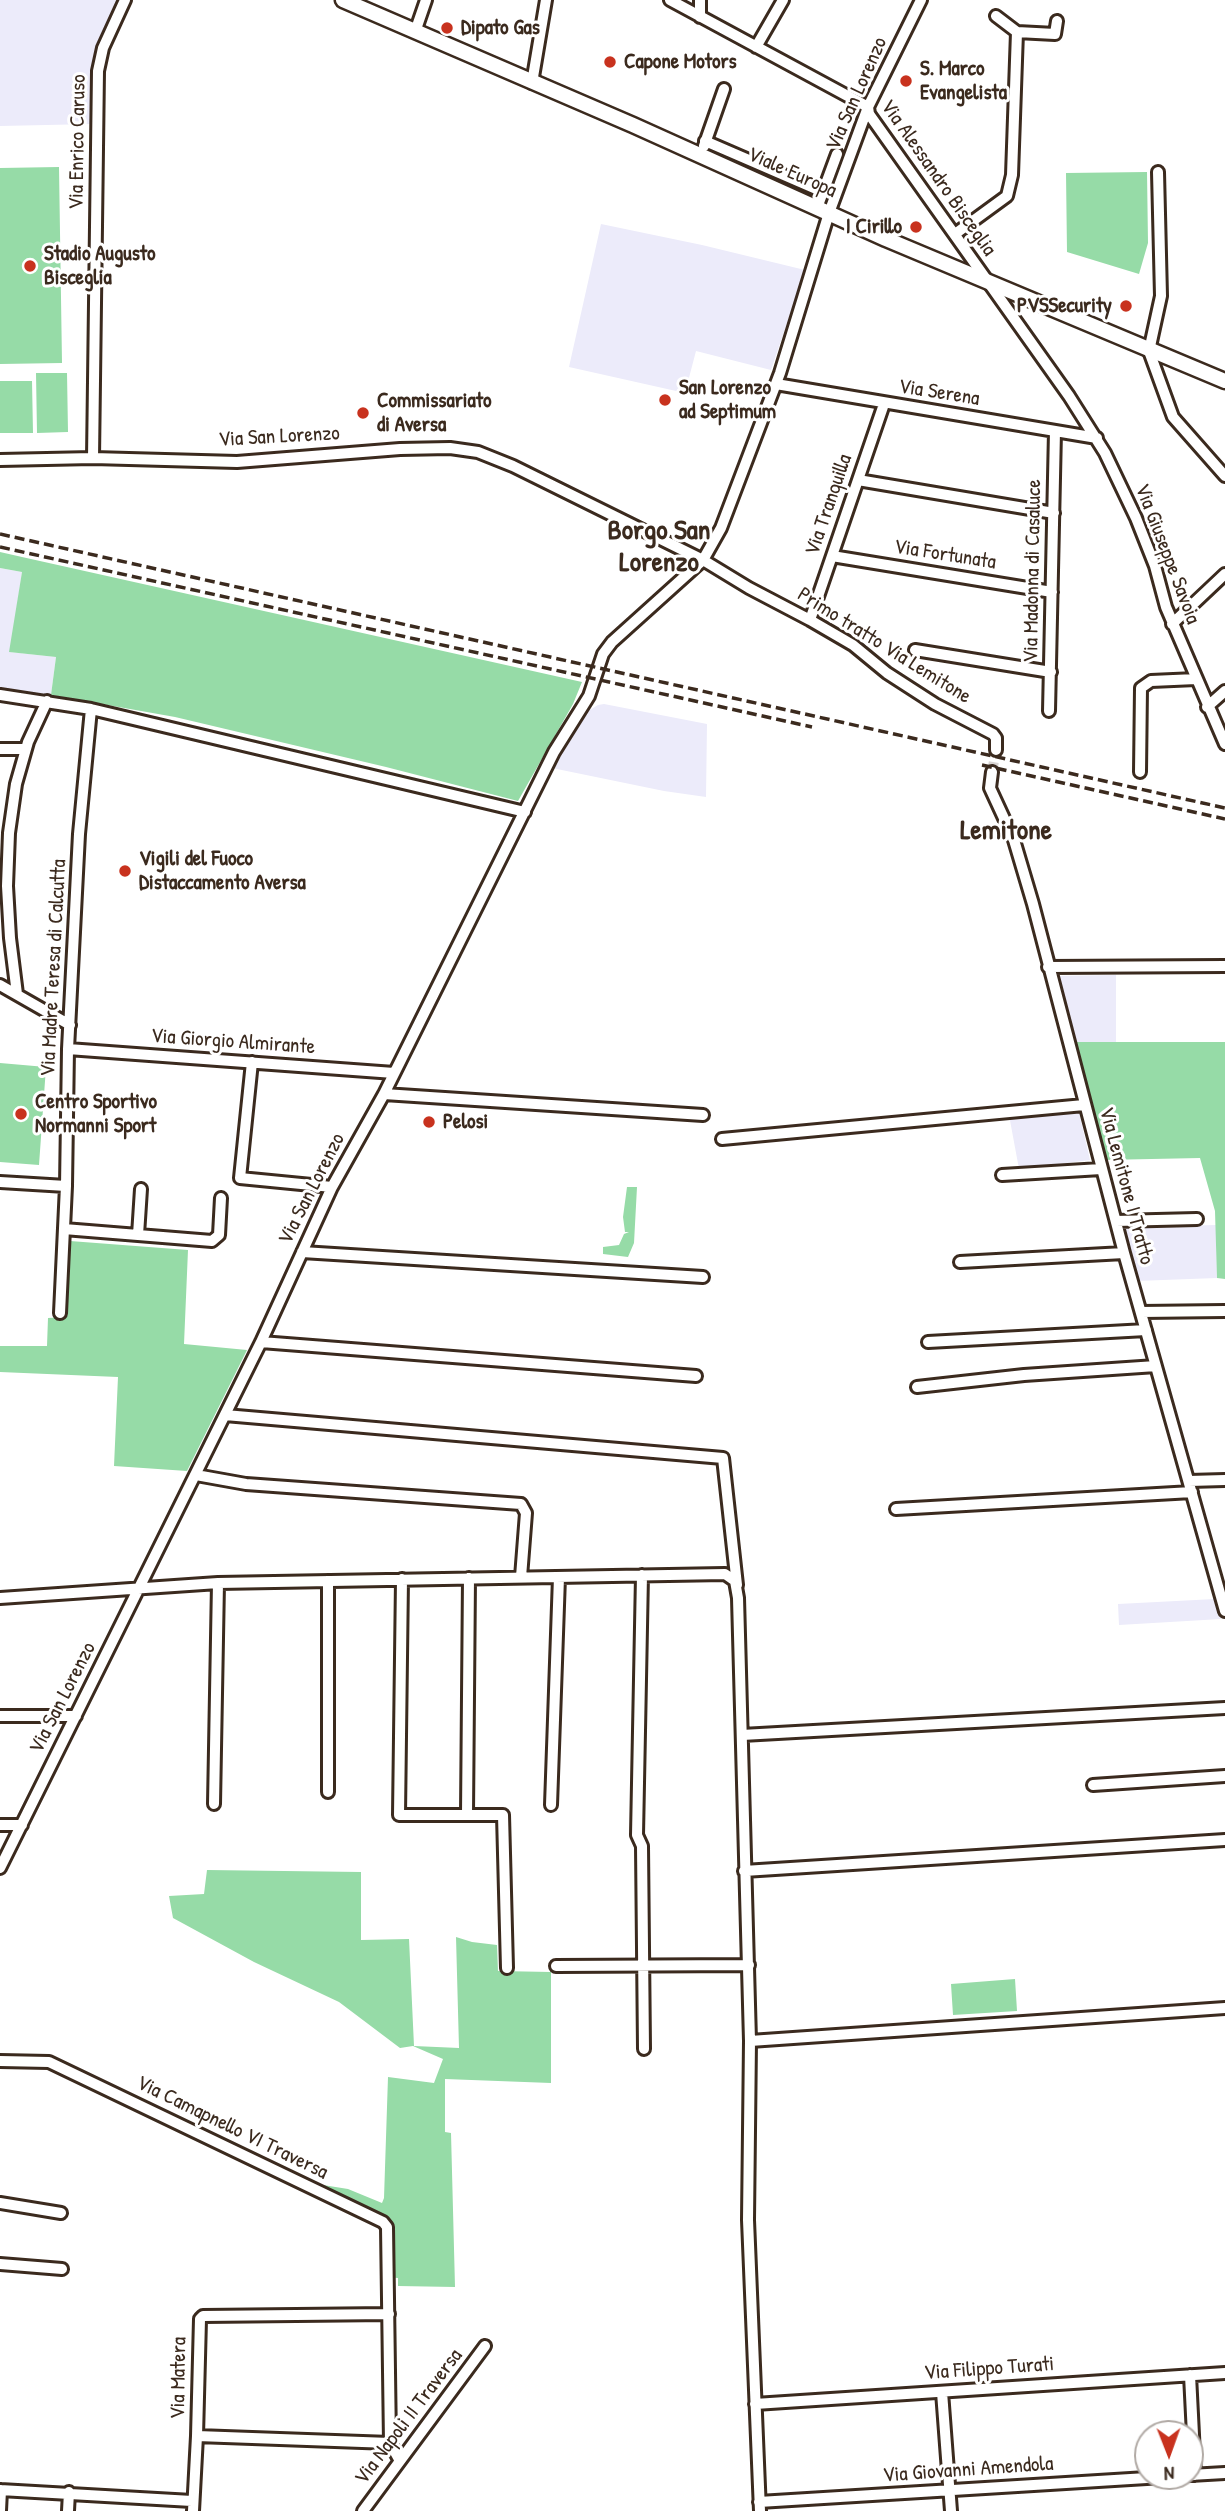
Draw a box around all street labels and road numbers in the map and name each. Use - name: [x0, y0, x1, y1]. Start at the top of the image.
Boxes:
- street label: Via San Lorenzo: [821, 33, 893, 155]
- street label: Via Enrico Caruso: [64, 74, 92, 210]
- street label: Via Alessandro Bisceglia: [875, 95, 1001, 261]
- street label: Viale Europa: [743, 142, 841, 204]
- street label: Via Serena: [897, 374, 981, 412]
- street label: Via San Lorenzo: [218, 421, 340, 453]
- street label: Via Tranquilla: [800, 451, 858, 559]
- street label: Via Madonna di Casaluce: [1019, 479, 1047, 663]
- street label: Via Giuseppe Savoia: [1129, 480, 1205, 628]
- street label: Via Fortunata: [892, 535, 998, 575]
- street label: Primo tratto Via Lemitone: [793, 582, 975, 710]
- street label: Via Madre Teresa di Calcutta: [36, 859, 72, 1077]
- street label: Via Giorgio Almirante: [150, 1024, 316, 1060]
- street label: Via Lemitone I Tratto: [1093, 1105, 1159, 1267]
- street label: Via San Lorenzo: [273, 1129, 351, 1249]
- street label: Via San Lorenzo: [24, 1638, 102, 1758]
- street label: Via Camapnello VI Traversa: [132, 2071, 332, 2185]
- street label: Via Matera: [166, 2337, 192, 2419]
- street label: Via Napoli II Traversa: [350, 2344, 468, 2490]
- street label: Via Filippo Turati: [923, 2352, 1055, 2386]
- street label: Via Giovanni Amendola: [882, 2451, 1054, 2489]

